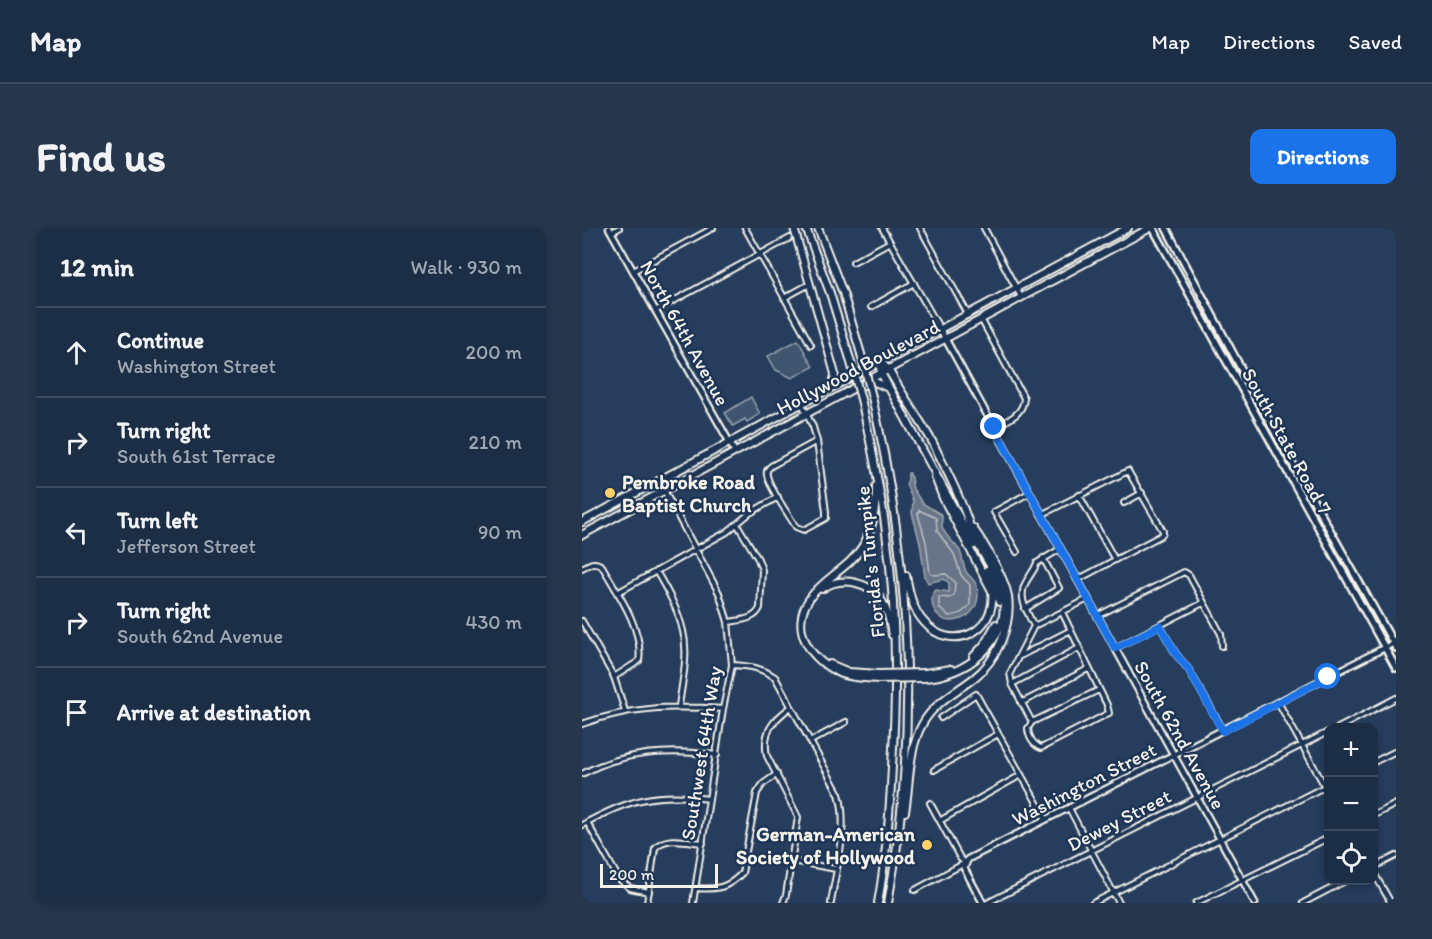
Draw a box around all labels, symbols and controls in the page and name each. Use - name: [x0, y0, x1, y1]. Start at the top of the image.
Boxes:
- text: Map: [30, 24, 81, 58]
- text: Map: [1152, 29, 1190, 54]
- text: Directions: [1223, 29, 1315, 54]
- text: Saved: [1348, 29, 1402, 54]
- button: Directions: [1250, 129, 1396, 184]
- text: Find us: [36, 131, 166, 182]
- text: 12 min: [60, 251, 134, 283]
- text: Walk · 930 m: [411, 255, 522, 279]
- street label: North 64th Avenue: [635, 256, 735, 410]
- street label: Hollywood Boulevard: [772, 314, 944, 420]
- text: Continue: [117, 327, 204, 354]
- icon: ahead: [60, 336, 93, 369]
- text: 200 m: [466, 340, 522, 364]
- text: Washington Street: [117, 354, 276, 378]
- street label: South State Road 7: [1237, 364, 1337, 518]
- route end: [980, 413, 1006, 439]
- text: Turn right: [117, 417, 211, 444]
- icon: right: [60, 426, 93, 459]
- text: 210 m: [469, 430, 522, 454]
- text: South 61st Terrace: [117, 444, 276, 468]
- place label: Pembroke Road Baptist Church: [622, 470, 755, 518]
- street label: Florida's Turnpike: [850, 485, 890, 639]
- marker: Pembroke Road Baptist Church: [603, 486, 617, 500]
- text: Turn left: [117, 507, 198, 534]
- icon: left: [60, 516, 93, 549]
- text: 90 m: [478, 520, 522, 544]
- text: Jefferson Street: [117, 534, 256, 558]
- text: Turn right: [117, 597, 211, 624]
- icon: right: [60, 606, 93, 639]
- text: 430 m: [465, 610, 522, 634]
- text: South 62nd Avenue: [117, 624, 283, 648]
- street label: South 62nd Avenue: [1129, 657, 1231, 813]
- route start: [1314, 663, 1340, 689]
- street label: Southwest 64th Way: [675, 664, 727, 842]
- icon: arrive: [60, 696, 93, 729]
- text: Arrive at destination: [117, 699, 311, 726]
- map controls: [1324, 723, 1378, 885]
- button: +: [1324, 723, 1378, 777]
- street label: Washington Street: [1008, 737, 1160, 831]
- button: −: [1324, 777, 1378, 831]
- street label: Dewey Street: [1063, 783, 1175, 856]
- place label: German-American Society of Hollywood: [736, 822, 916, 870]
- button: locate: [1324, 831, 1378, 885]
- marker: German-American Society of Hollywood: [920, 838, 934, 852]
- scale bar: [600, 861, 718, 888]
- text: 200 m: [609, 865, 654, 884]

